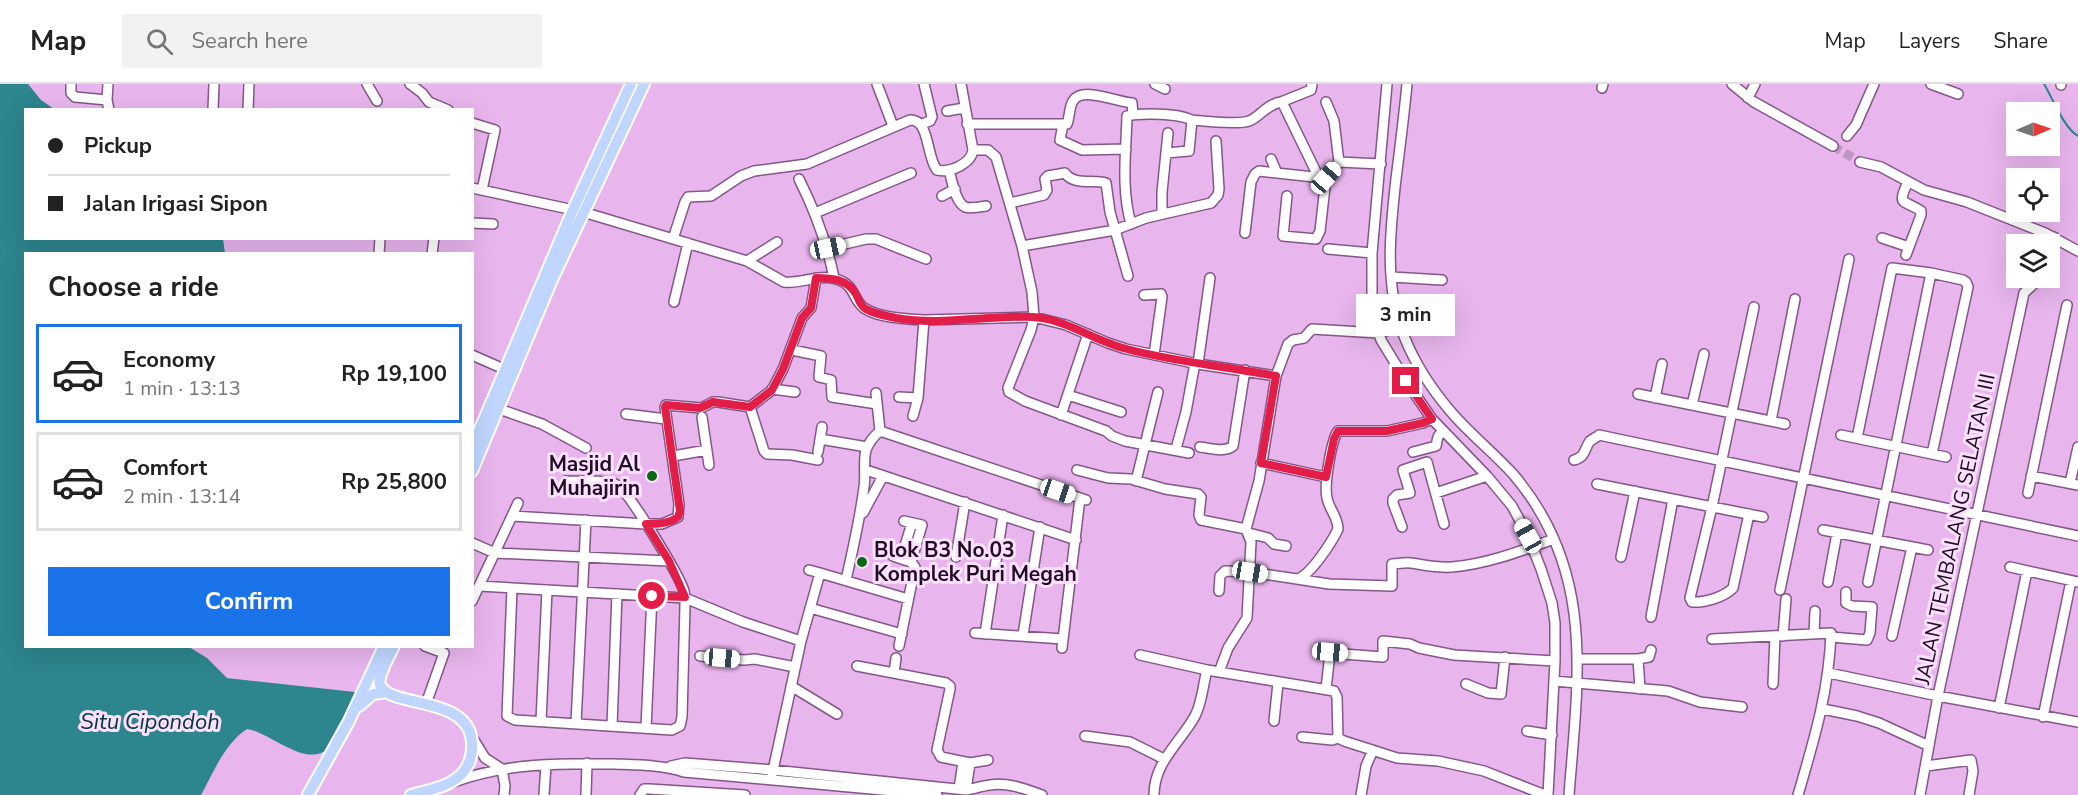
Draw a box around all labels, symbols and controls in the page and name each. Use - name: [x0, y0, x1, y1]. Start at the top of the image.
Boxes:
- search box: [122, 14, 542, 68]
- text: Map: [30, 22, 86, 60]
- icon: search: [143, 25, 176, 58]
- text: Search here: [191, 26, 308, 56]
- text: Map: [1824, 27, 1866, 55]
- text: Layers: [1899, 27, 1960, 55]
- text: Share: [1993, 27, 2048, 55]
- north arrow: [2006, 102, 2060, 156]
- map controls: [2006, 102, 2060, 288]
- text: Pickup: [84, 131, 152, 161]
- car: [1307, 159, 1345, 197]
- button: locate: [2006, 168, 2060, 222]
- text: Jalan Irigasi Sipon: [84, 189, 268, 219]
- button: layers: [2006, 234, 2060, 288]
- car: [809, 235, 847, 261]
- text: Choose a ride: [48, 269, 219, 306]
- callout: 3 min: [1356, 294, 1456, 336]
- text: 3 min: [1380, 301, 1431, 328]
- text: Economy: [123, 345, 215, 375]
- icon: car: [51, 347, 105, 401]
- text: Rp 19,100: [341, 359, 447, 389]
- route end: [1392, 367, 1419, 394]
- street label: JALAN TEMBALANG SELATAN III: [1908, 371, 2002, 688]
- text: 1 min · 13:13: [123, 375, 241, 402]
- place label: Masjid Al Muhajirin: [549, 450, 640, 502]
- text: Comfort: [123, 453, 207, 483]
- icon: car: [51, 455, 105, 509]
- text: Rp 25,800: [341, 467, 447, 497]
- marker: Masjid Al Muhajirin: [645, 469, 659, 483]
- car: [1038, 477, 1078, 505]
- text: 2 min · 13:14: [123, 483, 241, 510]
- car: [1511, 516, 1545, 556]
- place label: Blok B3 No.03 Komplek Puri Megah: [874, 536, 1077, 588]
- marker: Blok B3 No.03 Komplek Puri Megah: [855, 555, 869, 569]
- car: [1231, 560, 1269, 584]
- button: Confirm: [48, 567, 450, 636]
- route start: [638, 582, 665, 609]
- car: [1311, 641, 1349, 663]
- car: [703, 647, 741, 669]
- water label: Situ Cipondoh: [80, 707, 220, 737]

